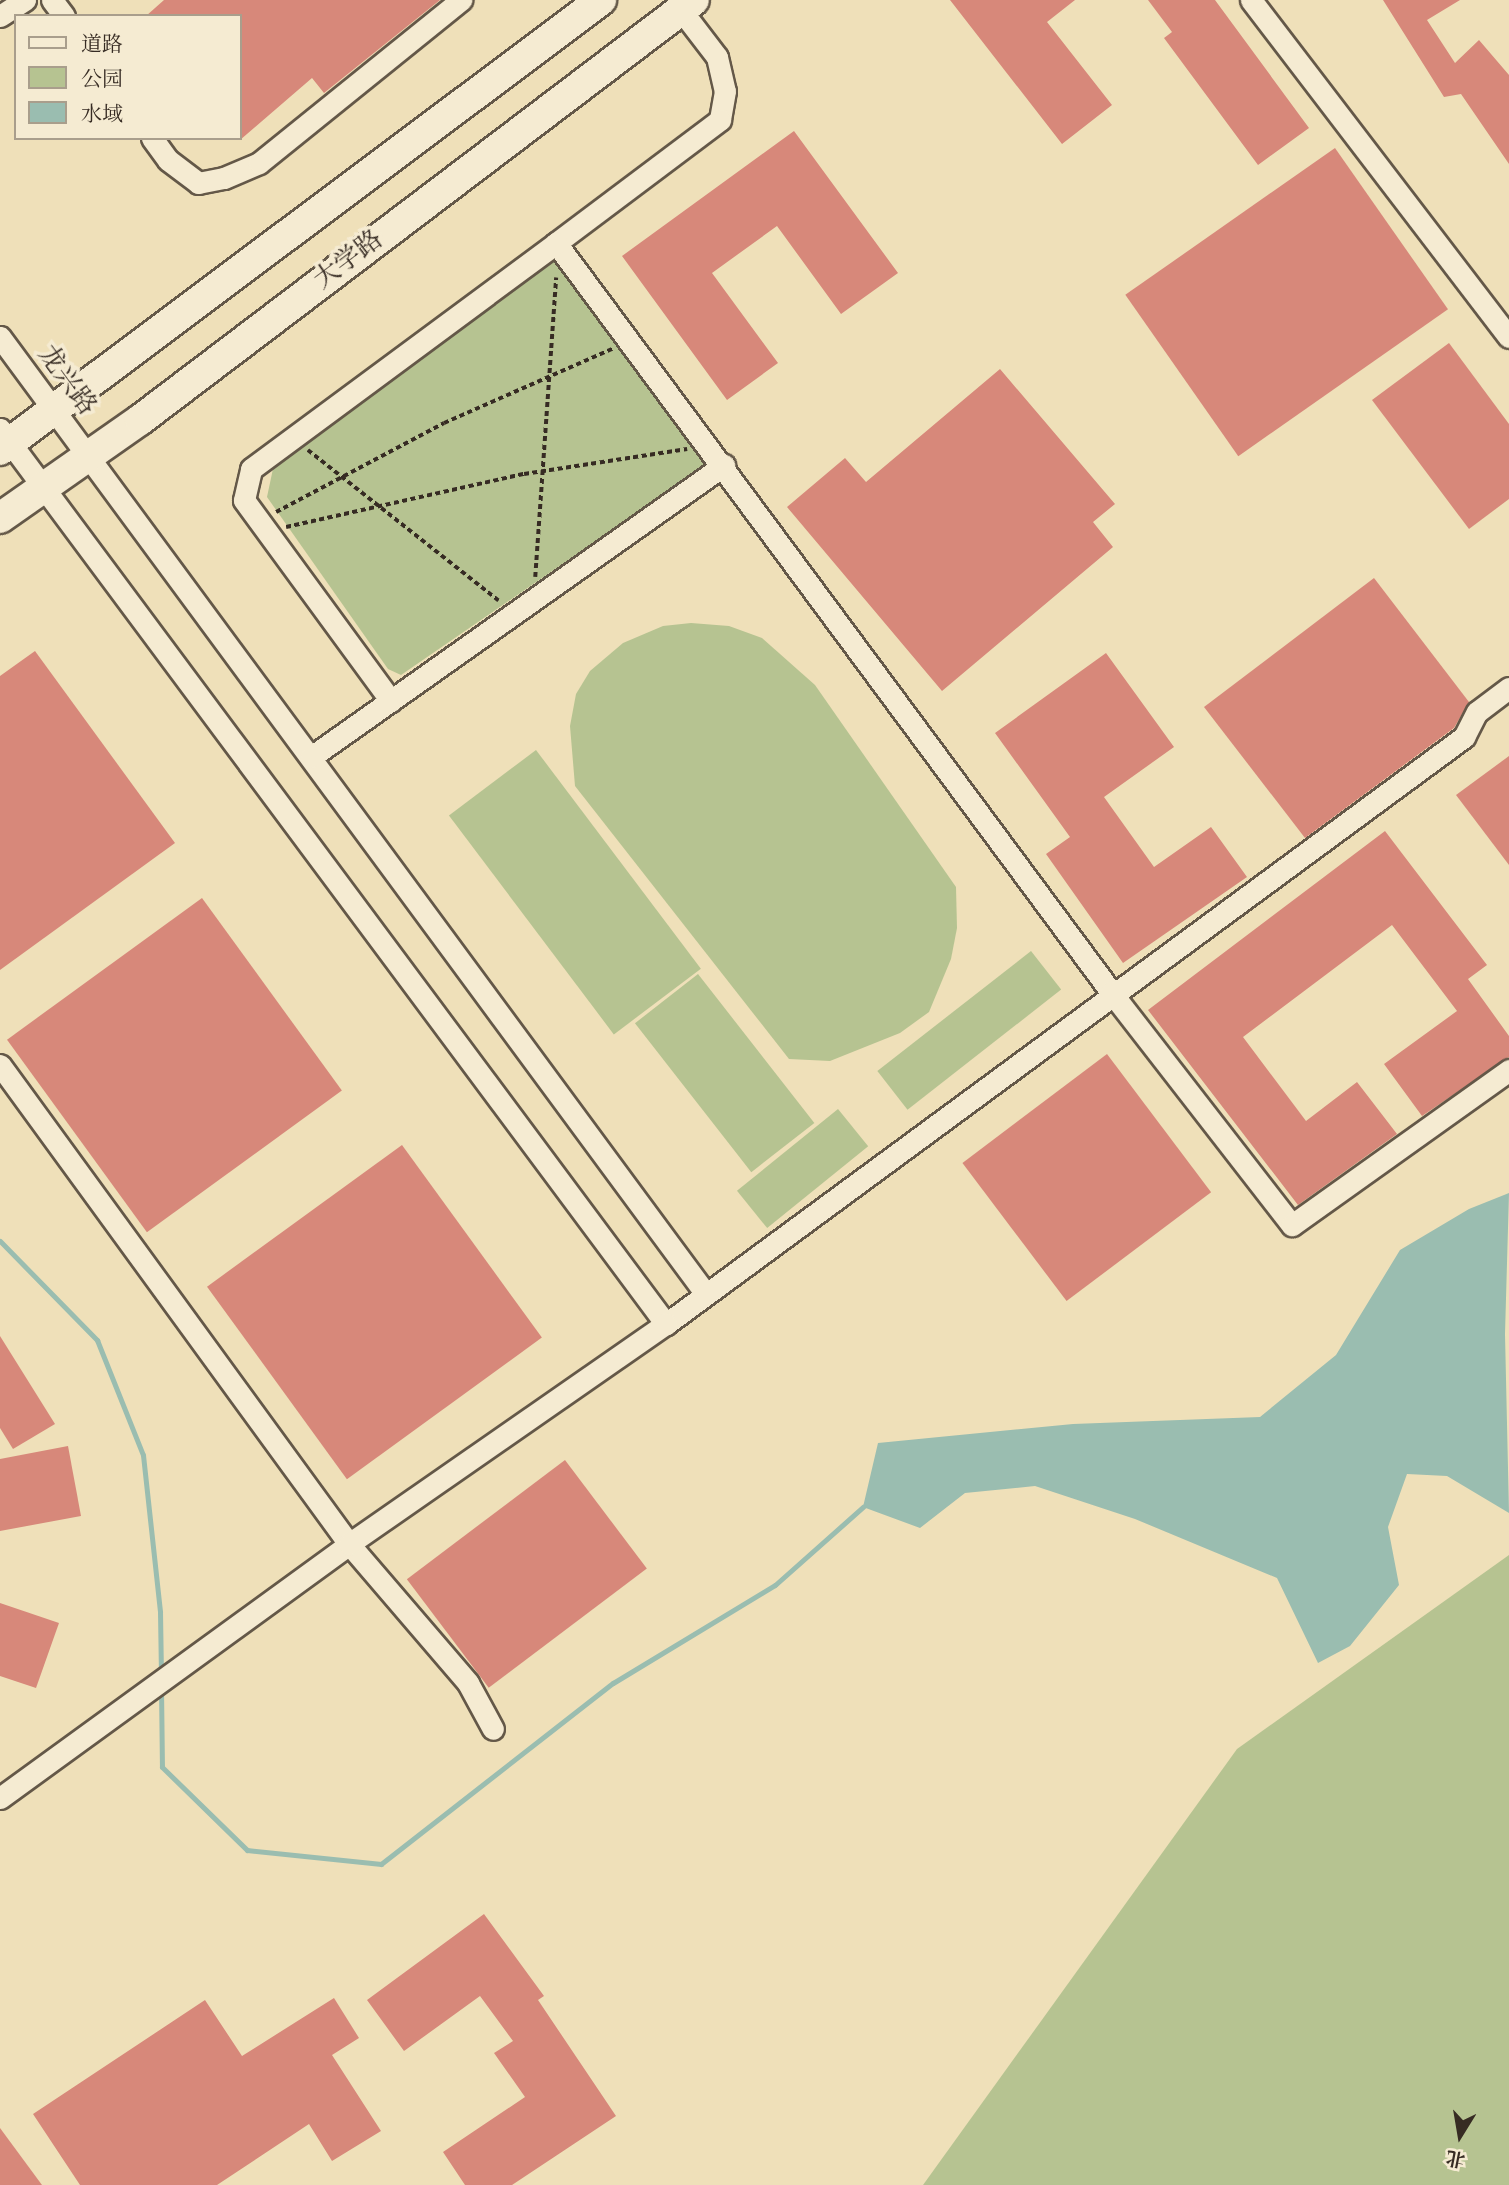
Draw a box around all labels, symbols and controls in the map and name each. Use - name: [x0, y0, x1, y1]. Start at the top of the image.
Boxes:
- legend: [14, 14, 242, 140]
- text: 道路: [81, 35, 123, 56]
- text: 公园: [81, 70, 123, 91]
- text: 水域: [81, 105, 123, 126]
- street label: 大学路: [308, 225, 390, 297]
- street label: 龙兴路: [30, 340, 102, 422]
- north arrow: [1425, 2101, 1495, 2171]
- text: 北: [1445, 2146, 1467, 2168]

